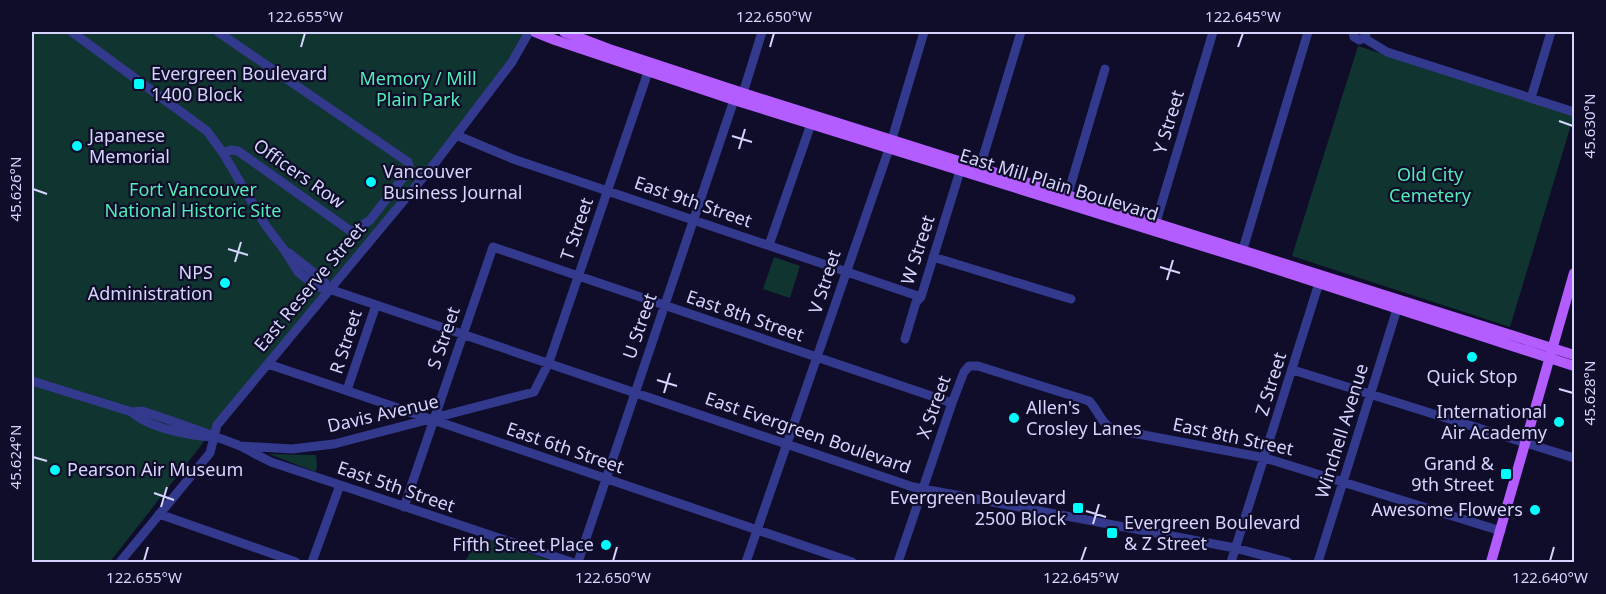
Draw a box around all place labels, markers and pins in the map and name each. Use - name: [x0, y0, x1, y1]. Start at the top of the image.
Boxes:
- place label: Evergreen Boulevard 1400 Block: [151, 61, 327, 106]
- marker: Evergreen Boulevard 1400 Block: [132, 77, 146, 91]
- place label: Japanese Memorial: [87, 123, 170, 168]
- marker: Japanese Memorial: [70, 139, 84, 153]
- place label: Vancouver Business Journal: [383, 159, 523, 204]
- marker: Vancouver Business Journal: [364, 175, 378, 189]
- place label: NPS Administration: [88, 260, 213, 305]
- marker: NPS Administration: [218, 276, 232, 290]
- marker: Quick Stop: [1465, 350, 1479, 364]
- place label: Quick Stop: [1426, 364, 1518, 388]
- place label: Allen's Crosley Lanes: [1026, 395, 1142, 440]
- place label: International Air Academy: [1437, 399, 1548, 444]
- marker: Allen's Crosley Lanes: [1007, 411, 1021, 425]
- marker: International Air Academy: [1552, 415, 1566, 429]
- place label: Grand & 9th Street: [1411, 451, 1495, 496]
- place label: Pearson Air Museum: [67, 457, 243, 481]
- marker: Pearson Air Museum: [48, 463, 62, 477]
- marker: Grand & 9th Street: [1499, 467, 1513, 481]
- place label: Evergreen Boulevard 2500 Block: [890, 485, 1066, 530]
- place label: Awesome Flowers: [1371, 497, 1523, 521]
- marker: Evergreen Boulevard 2500 Block: [1071, 501, 1085, 515]
- marker: Awesome Flowers: [1528, 503, 1542, 517]
- place label: Evergreen Boulevard & Z Street: [1124, 510, 1300, 555]
- marker: Evergreen Boulevard & Z Street: [1105, 526, 1119, 540]
- place label: Fifth Street Place: [452, 532, 594, 556]
- marker: Fifth Street Place: [599, 538, 613, 552]

